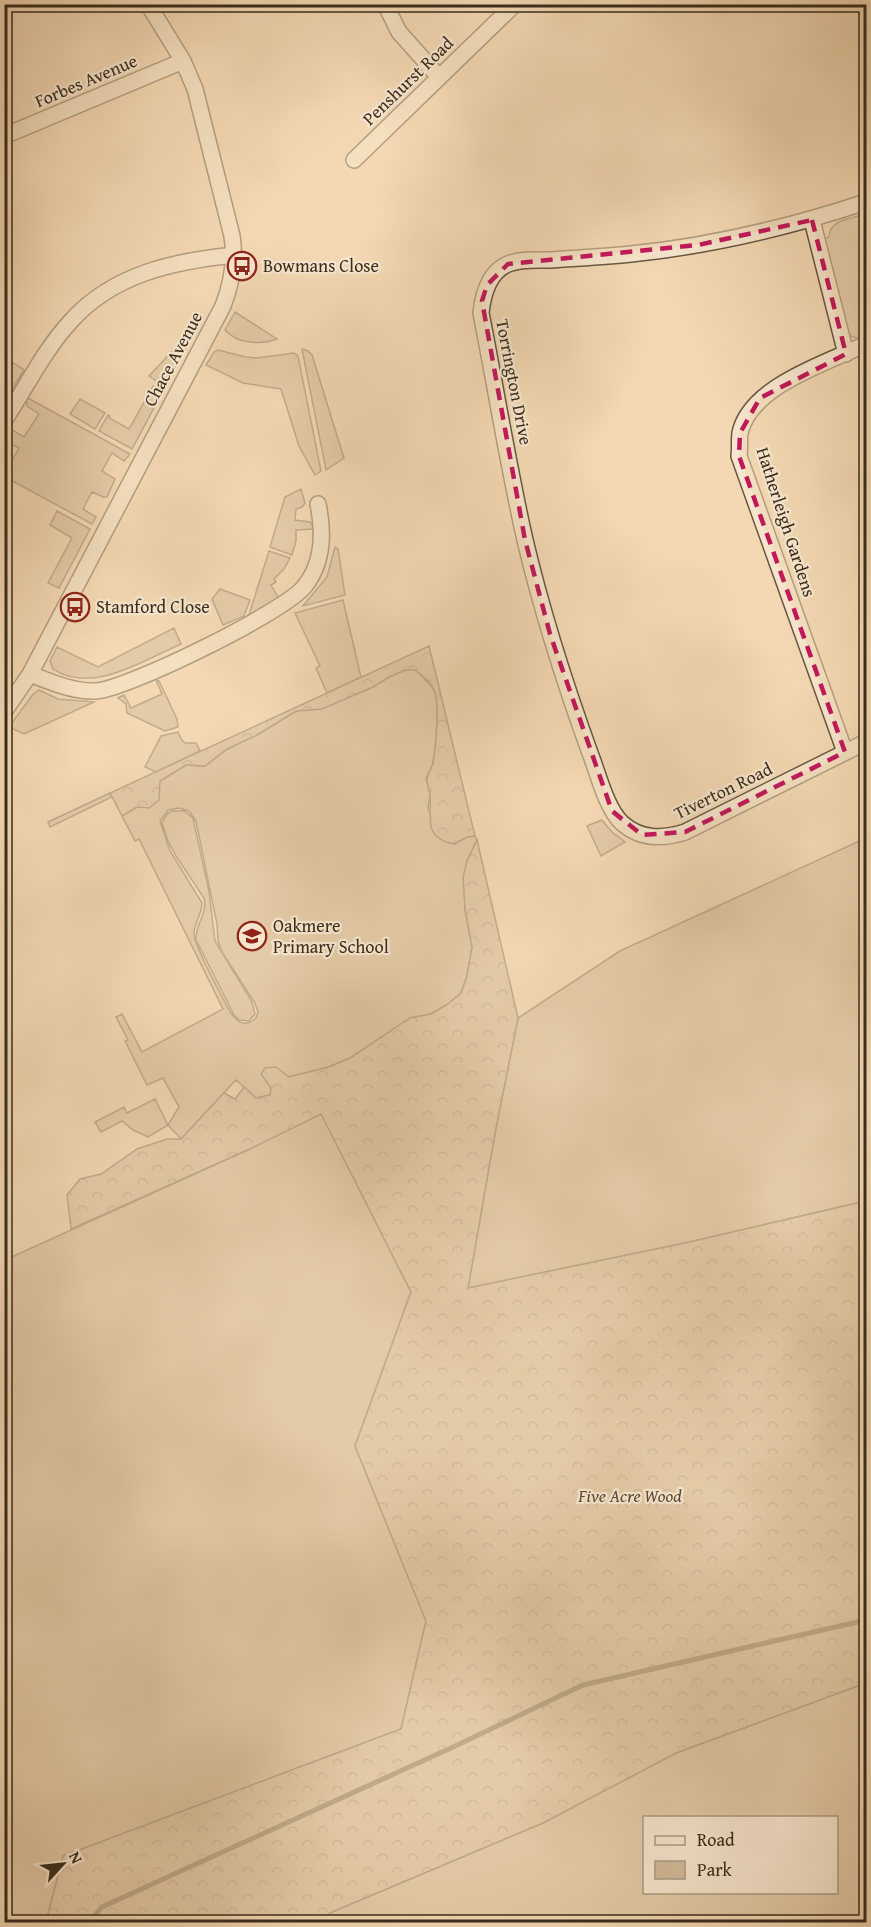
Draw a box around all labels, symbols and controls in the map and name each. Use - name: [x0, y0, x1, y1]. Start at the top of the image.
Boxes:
- street label: Penshurst Road: [356, 30, 460, 131]
- street label: Forbes Avenue: [30, 47, 141, 114]
- bus stop icon: Bowmans Close: [226, 250, 258, 282]
- place label: Bowmans Close: [263, 252, 379, 279]
- street label: Chace Avenue: [136, 306, 209, 411]
- street label: Torrington Drive: [489, 317, 540, 447]
- street label: Hatherleigh Gardens: [750, 443, 823, 600]
- bus stop icon: Stamford Close: [59, 591, 91, 623]
- place label: Stamford Close: [96, 593, 210, 620]
- street label: Tiverton Road: [669, 755, 777, 826]
- place label: Oakmere Primary School: [273, 912, 389, 960]
- school or university icon: Oakmere Primary School: [236, 920, 268, 952]
- park label: Five Acre Wood: [577, 1482, 682, 1509]
- legend: [643, 1816, 838, 1894]
- text: Road: [697, 1826, 735, 1853]
- north arrow: [33, 1834, 93, 1894]
- text: N: [63, 1847, 90, 1868]
- text: Park: [697, 1856, 733, 1883]

